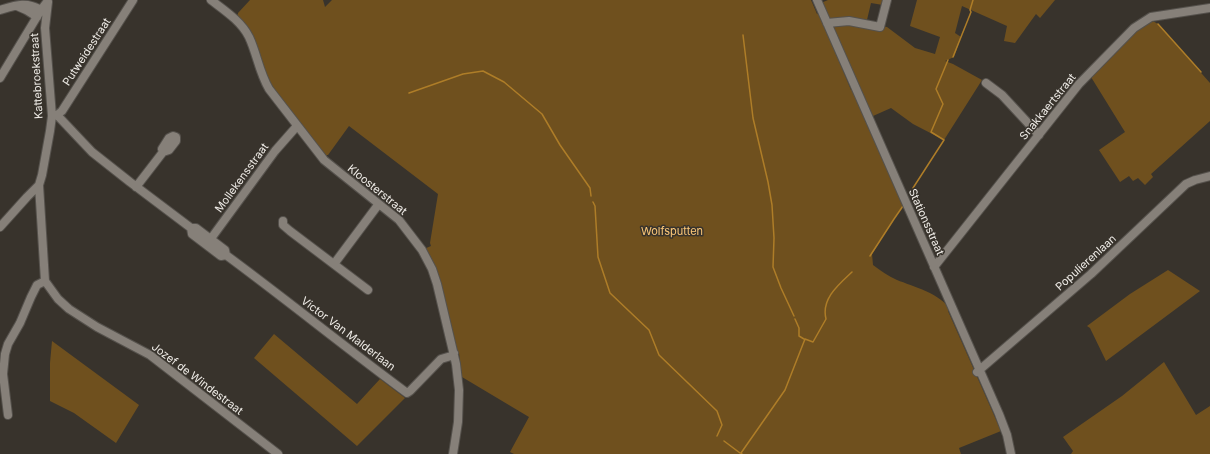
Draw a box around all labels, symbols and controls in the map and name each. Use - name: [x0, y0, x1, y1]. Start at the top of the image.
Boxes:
- street label: Putweidestraat: [60, 16, 114, 88]
- street label: Kattebroekstraat: [28, 33, 46, 119]
- street label: Snakkaertstraat: [1017, 71, 1079, 143]
- street label: Mollekensstraat: [212, 141, 272, 215]
- street label: Kloosterstraat: [345, 162, 409, 218]
- street label: Stationsstraat: [905, 187, 947, 257]
- park label: Wolfsputten: [641, 225, 703, 239]
- street label: Populierenlaan: [1053, 232, 1119, 294]
- street label: Victor Van Malderlaan: [298, 294, 398, 374]
- street label: Jozef de Windestraat: [149, 340, 245, 418]

